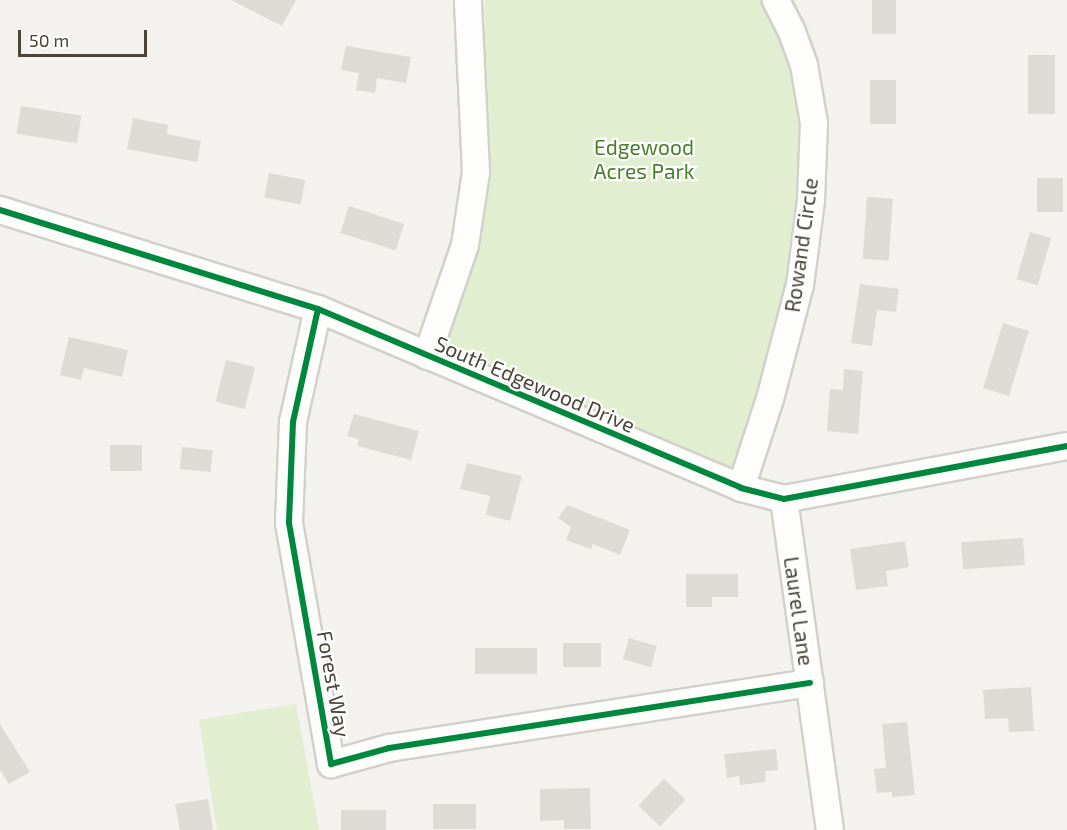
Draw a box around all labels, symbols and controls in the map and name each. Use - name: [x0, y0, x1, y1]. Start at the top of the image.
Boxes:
- scale bar: [21, 18, 150, 56]
- text: 50 m: [29, 29, 69, 51]
- park label: Edgewood Acres Park: [593, 134, 695, 184]
- street label: Rowand Circle: [779, 176, 823, 314]
- street label: South Edgewood Drive: [431, 330, 639, 438]
- street label: Laurel Lane: [779, 555, 819, 667]
- street label: Forest Way: [312, 629, 356, 739]

